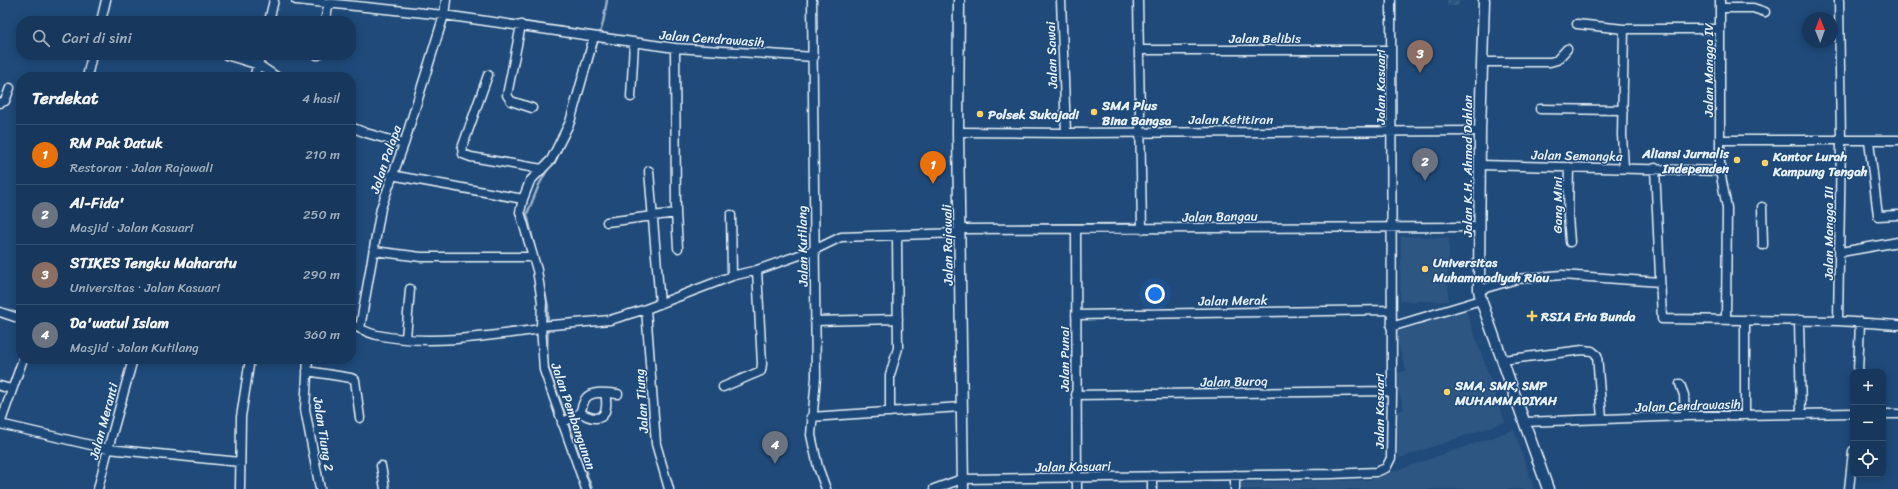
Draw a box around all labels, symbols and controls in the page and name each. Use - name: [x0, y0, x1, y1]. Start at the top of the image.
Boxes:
- north arrow: [1802, 12, 1838, 48]
- search box: [16, 16, 356, 60]
- street label: Jalan Sawai: [1039, 21, 1064, 90]
- street label: Jalan Cendrawasih: [658, 23, 765, 54]
- street label: Jalan Mangga IV: [1697, 23, 1720, 118]
- text: Cari di sini: [62, 25, 132, 51]
- icon: search: [30, 27, 52, 49]
- street label: Jalan Belibis: [1228, 27, 1301, 50]
- pin: 3: [1407, 40, 1433, 73]
- street label: Jalan Kasuari: [1369, 49, 1392, 126]
- text: Terdekat: [32, 83, 98, 113]
- text: 4 hasil: [302, 87, 340, 110]
- place label: SMA Plus Bina Bangsa: [1101, 94, 1172, 132]
- street label: Jalan K.H. Ahmad Dahlan: [1456, 95, 1479, 238]
- place label: Polsek Sukajadi: [988, 103, 1080, 126]
- marker: SMA Plus Bina Bangsa: [1089, 107, 1099, 117]
- street label: Jalan Ketitiran: [1188, 108, 1273, 131]
- marker: Polsek Sukajadi: [975, 109, 985, 119]
- street label: Jalan Palapa: [363, 121, 408, 197]
- text: RM Pak Datuk: [70, 130, 163, 156]
- place label: Aliansi Jurnalis Independen: [1641, 142, 1730, 180]
- text: 1: [42, 143, 48, 166]
- text: 210 m: [305, 143, 340, 166]
- street label: Jalan Semangka: [1530, 143, 1623, 168]
- place label: Kantor Lurah Kampung Tengah: [1772, 145, 1868, 183]
- pin: 2: [1412, 148, 1438, 181]
- pin: 1: [920, 151, 946, 184]
- marker: Aliansi Jurnalis Independen: [1732, 155, 1742, 165]
- text: Restoran · Jalan Rajawali: [70, 156, 213, 179]
- marker: Kantor Lurah Kampung Tengah: [1760, 158, 1770, 168]
- street label: Gang Mini: [1546, 176, 1569, 233]
- street label: Jalan Mangga III: [1817, 186, 1840, 281]
- text: Al-Fida': [70, 190, 124, 216]
- text: 2: [41, 203, 49, 226]
- text: 250 m: [303, 203, 340, 226]
- street label: Jalan Rajawali: [935, 204, 960, 287]
- street label: Jalan Bangau: [1181, 204, 1258, 229]
- street label: Jalan Kutilang: [790, 205, 815, 288]
- text: Masjid · Jalan Kasuari: [70, 216, 193, 239]
- text: STIKES Tengku Maharatu: [70, 250, 237, 276]
- place label: Universitas Muhammadiyah Riau: [1432, 251, 1550, 289]
- text: 3: [41, 263, 49, 286]
- text: 290 m: [303, 263, 340, 286]
- marker: Universitas Muhammadiyah Riau: [1420, 264, 1430, 274]
- text: Universitas · Jalan Kasuari: [70, 276, 220, 299]
- your location: [1145, 284, 1165, 304]
- street label: Jalan Merak: [1197, 288, 1268, 313]
- place label: RSIA Eria Bunda: [1540, 305, 1636, 328]
- text: Da'watul Islam: [70, 310, 169, 336]
- marker: RSIA Eria Bunda: [1526, 310, 1538, 322]
- text: 4: [41, 323, 49, 346]
- text: 360 m: [304, 323, 340, 346]
- street label: Jalan Punai: [1053, 326, 1076, 393]
- text: Masjid · Jalan Kutilang: [70, 336, 199, 359]
- street label: Jalan Pembangunan: [544, 359, 603, 473]
- street label: Jalan Tiung: [628, 368, 655, 435]
- street label: Jalan Buroq: [1199, 369, 1268, 394]
- map controls: [1850, 369, 1886, 477]
- button: +: [1850, 369, 1886, 405]
- street label: Jalan Kasuari: [1368, 373, 1391, 450]
- place label: SMA, SMK, SMP MUHAMMADIYAH: [1454, 374, 1558, 412]
- street label: Jalan Meranti: [82, 380, 125, 463]
- marker: SMA, SMK, SMP MUHAMMADIYAH: [1442, 387, 1452, 397]
- street label: Jalan Cendrawasih: [1634, 392, 1741, 419]
- street label: Jalan Tiung 2: [306, 394, 341, 474]
- button: −: [1850, 405, 1886, 441]
- pin: 4: [762, 431, 788, 464]
- button: locate: [1850, 441, 1886, 477]
- street label: Jalan Kasuari: [1034, 454, 1111, 479]

